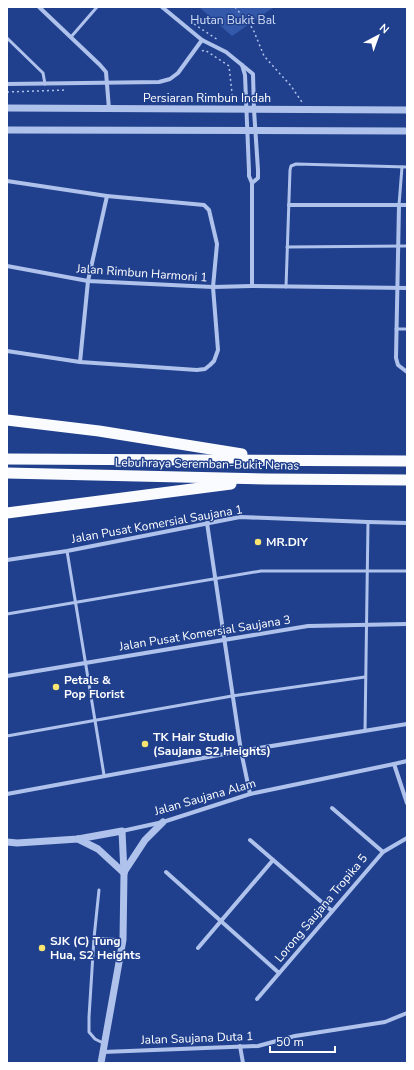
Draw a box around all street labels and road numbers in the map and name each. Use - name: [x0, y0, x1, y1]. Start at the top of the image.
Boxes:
- street label: Persiaran Rimbun Indah: [143, 90, 271, 106]
- street label: Jalan Rimbun Harmoni 1: [75, 260, 208, 286]
- street label: Lebuhraya Seremban-Bukit Nenas: [115, 454, 300, 474]
- street label: Jalan Pusat Komersial Saujana 1: [69, 501, 244, 547]
- street label: Jalan Pusat Komersial Saujana 3: [117, 612, 292, 655]
- street label: Jalan Saujana Alam: [151, 775, 258, 819]
- street label: Lorong Saujana Tropika 5: [271, 851, 371, 965]
- street label: Jalan Saujana Duta 1: [140, 1028, 253, 1048]

